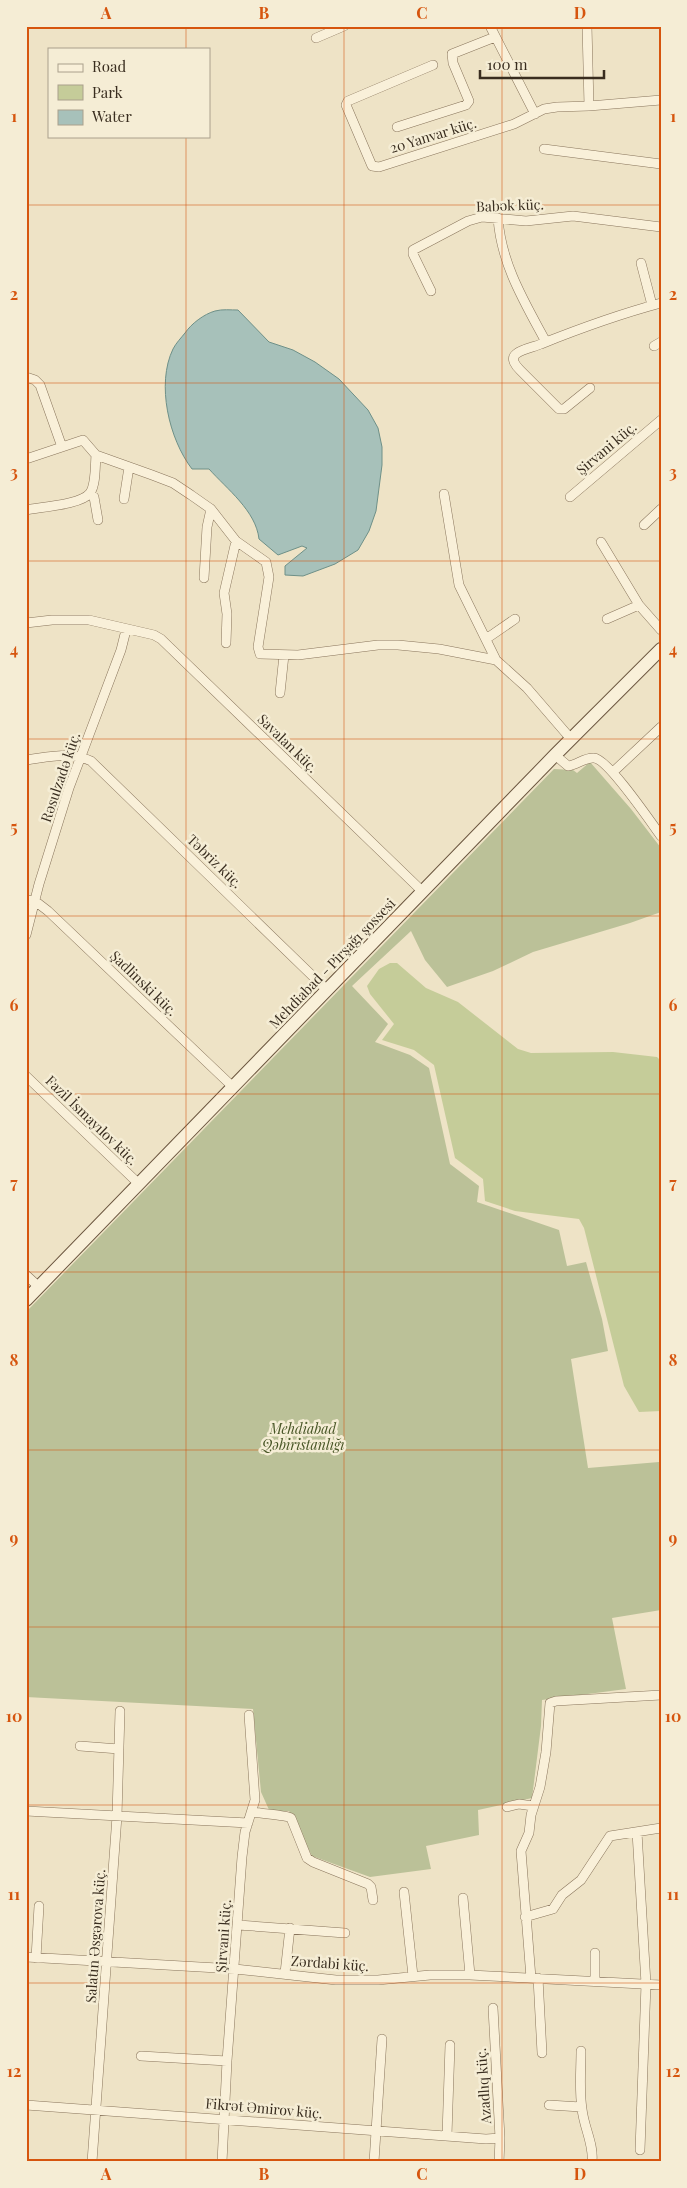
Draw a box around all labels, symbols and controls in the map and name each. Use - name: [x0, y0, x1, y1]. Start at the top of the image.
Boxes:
- text: A: [100, 2, 112, 23]
- text: B: [259, 2, 270, 23]
- text: C: [416, 2, 428, 23]
- text: D: [574, 2, 586, 23]
- legend: [48, 48, 210, 138]
- scale bar: [480, 48, 603, 80]
- text: 100 m: [487, 54, 528, 74]
- text: Road: [92, 56, 126, 76]
- text: Park: [92, 82, 124, 102]
- text: 1: [11, 105, 17, 126]
- text: 1: [670, 105, 676, 126]
- text: Water: [91, 106, 132, 126]
- street label: 20 Yanvar küç.: [387, 113, 479, 157]
- street label: Babək küç.: [476, 194, 544, 216]
- text: 2: [10, 283, 18, 304]
- text: 2: [669, 283, 677, 304]
- street label: Şirvani küç.: [572, 417, 640, 479]
- text: 3: [10, 461, 18, 482]
- text: 3: [669, 461, 677, 482]
- text: 4: [10, 638, 18, 659]
- text: 4: [669, 638, 677, 659]
- street label: Savalan küç.: [254, 710, 322, 776]
- street label: Rəsulzadə küç.: [36, 730, 84, 824]
- text: 5: [10, 816, 18, 837]
- text: 5: [669, 816, 677, 837]
- street label: Təbriz küç.: [183, 830, 247, 892]
- street label: Mehdiabad - Pirşağı şossesi: [265, 894, 399, 1032]
- street label: Şadlinski küç.: [106, 946, 182, 1020]
- text: 6: [10, 994, 19, 1015]
- text: 6: [669, 994, 678, 1015]
- street label: Fazil İsmayılov küç.: [42, 1071, 142, 1169]
- text: 7: [10, 1172, 18, 1193]
- text: 7: [669, 1172, 677, 1193]
- text: 8: [10, 1349, 19, 1370]
- text: 8: [669, 1349, 678, 1370]
- park label: Mehdiabad Qəbiristanlığı: [260, 1419, 345, 1454]
- text: 9: [10, 1527, 19, 1548]
- text: 9: [669, 1527, 678, 1548]
- text: 10: [6, 1705, 22, 1726]
- text: 10: [665, 1705, 681, 1726]
- street label: Salatın Əsgərova küç.: [81, 1868, 109, 2004]
- text: 11: [8, 1883, 20, 1904]
- text: 11: [667, 1883, 679, 1904]
- street label: Şirvani küç.: [211, 1899, 235, 1973]
- street label: Zərdabi küç.: [290, 1951, 370, 1975]
- street label: Azadlıq küç.: [471, 2048, 495, 2125]
- text: 12: [7, 2060, 21, 2081]
- text: 12: [666, 2060, 680, 2081]
- street label: Fikrət Əmirov küç.: [205, 2093, 323, 2123]
- text: A: [100, 2163, 112, 2184]
- text: B: [259, 2163, 270, 2184]
- text: C: [416, 2163, 428, 2184]
- text: D: [574, 2163, 586, 2184]

